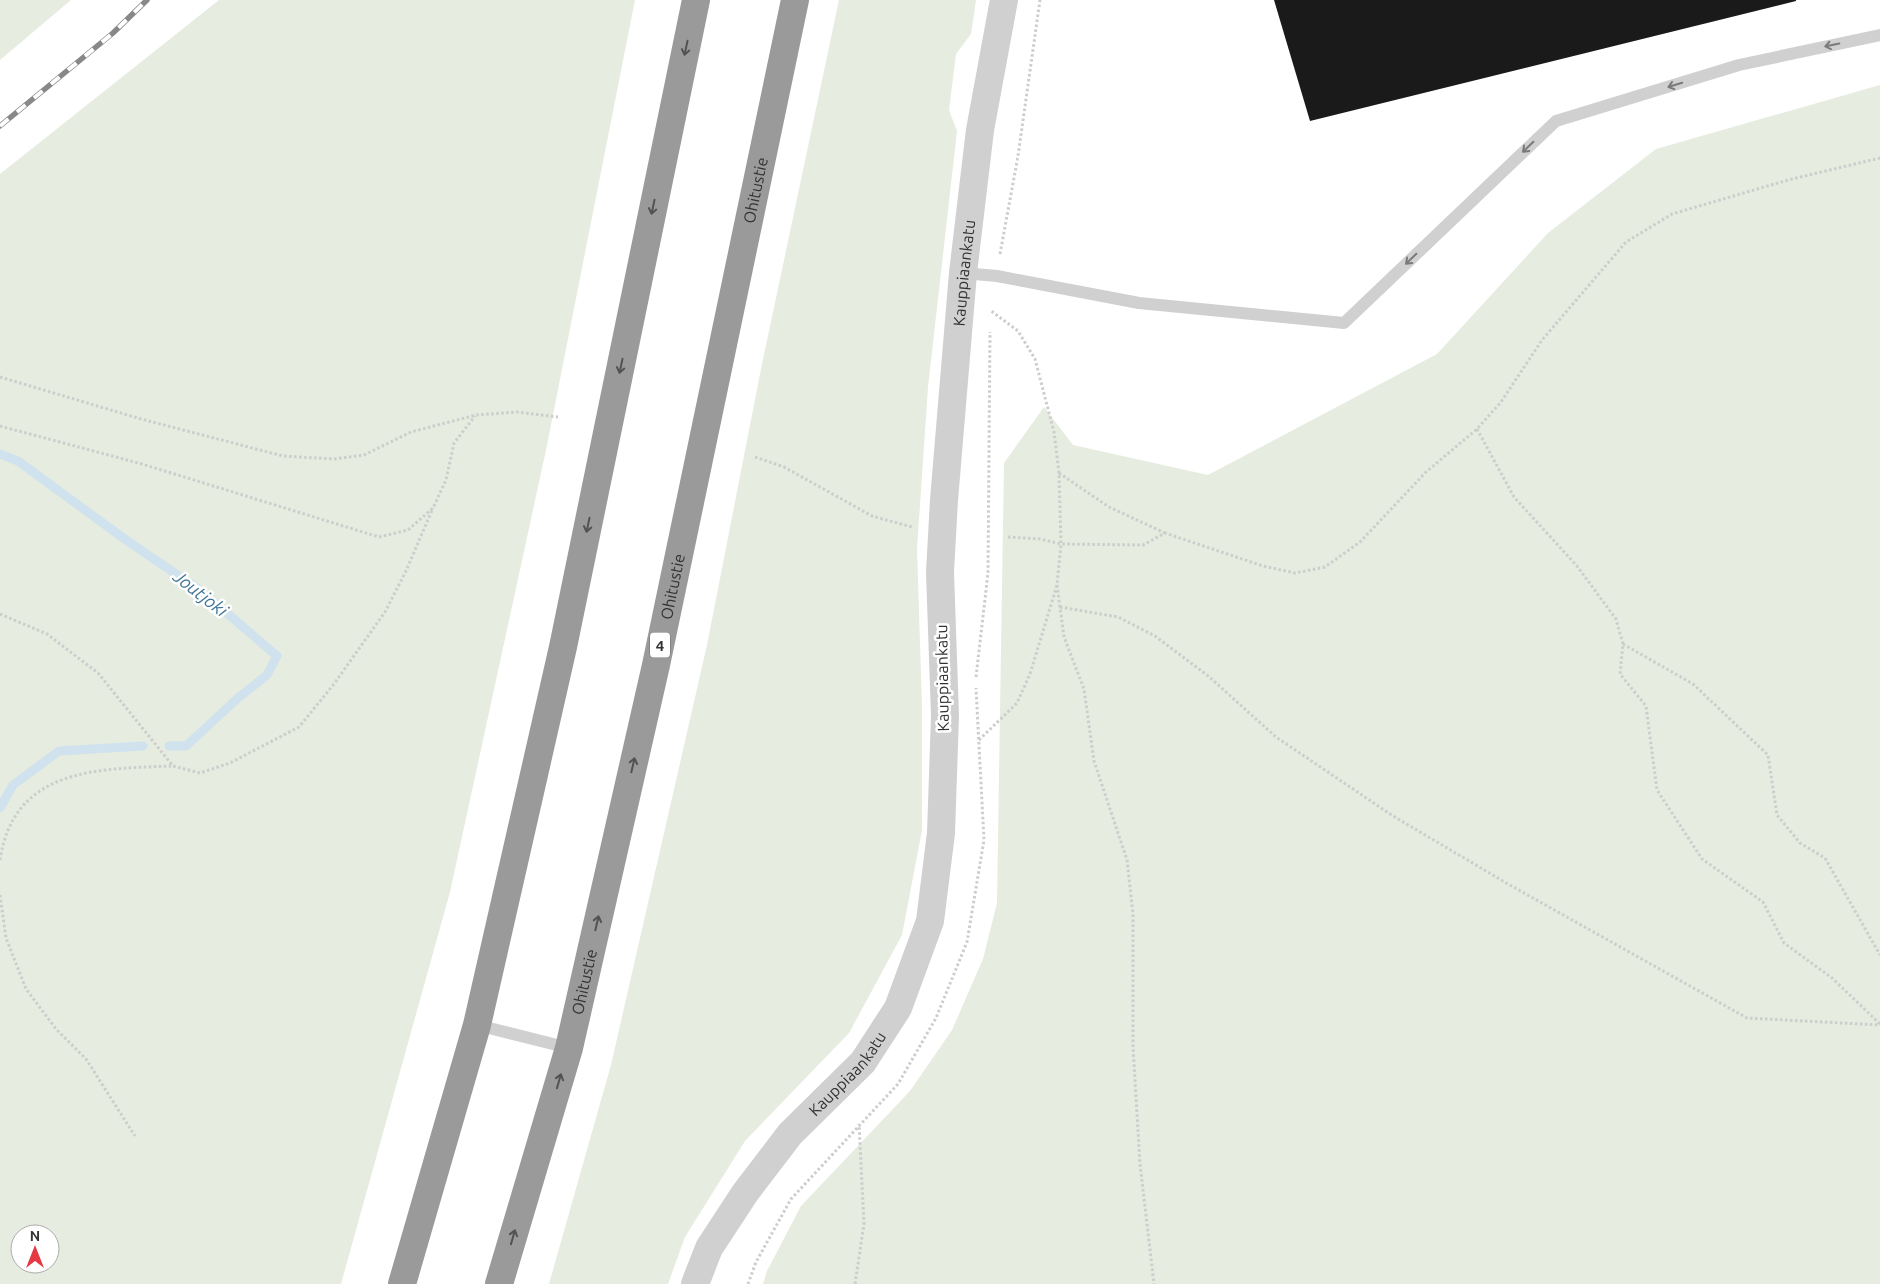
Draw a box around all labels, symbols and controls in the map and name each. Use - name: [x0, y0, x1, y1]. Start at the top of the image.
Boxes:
- one-way arrow: [681, 39, 690, 55]
- one-way arrow: [1825, 41, 1841, 50]
- one-way arrow: [1667, 80, 1683, 90]
- one-way arrow: [1522, 141, 1535, 153]
- street label: Ohitustie: [740, 156, 771, 225]
- one-way arrow: [648, 198, 658, 214]
- street label: Kauppiaankatu: [950, 219, 978, 327]
- one-way arrow: [1404, 253, 1417, 265]
- one-way arrow: [615, 358, 625, 374]
- one-way arrow: [582, 517, 592, 533]
- street label: Ohitustie: [657, 552, 688, 621]
- water label: Joutjoki: [169, 565, 232, 621]
- street label: Kauppiaankatu: [932, 624, 952, 732]
- road number: 4: [650, 632, 670, 658]
- one-way arrow: [629, 757, 638, 773]
- one-way arrow: [593, 916, 602, 932]
- street label: Ohitustie: [568, 947, 600, 1016]
- street label: Kauppiaankatu: [805, 1028, 889, 1119]
- one-way arrow: [555, 1074, 564, 1090]
- north arrow: [10, 1224, 60, 1274]
- text: N: [30, 1228, 40, 1244]
- one-way arrow: [509, 1230, 519, 1246]

